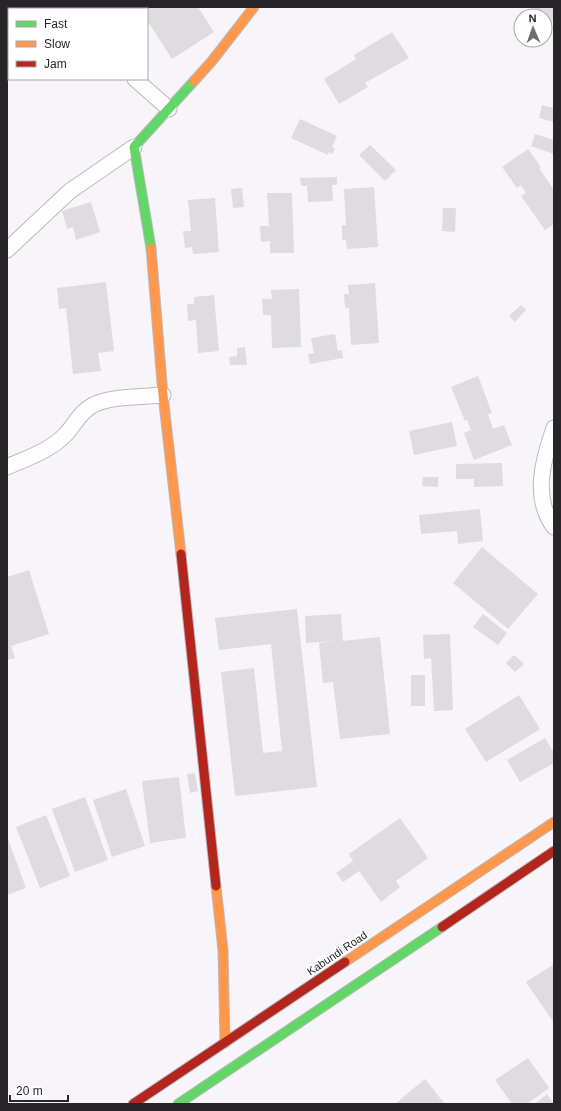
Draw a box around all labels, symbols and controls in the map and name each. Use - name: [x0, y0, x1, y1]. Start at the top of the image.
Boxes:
- legend: [8, 8, 148, 80]
- north arrow: [513, 8, 553, 48]
- text: N: [528, 12, 537, 24]
- text: Fast: [44, 17, 68, 31]
- text: Slow: [44, 37, 70, 51]
- text: Jam: [44, 57, 67, 71]
- street label: Kabundi Road: [305, 929, 369, 977]
- scale bar: [10, 1077, 68, 1103]
- text: 20 m: [16, 1084, 43, 1098]

